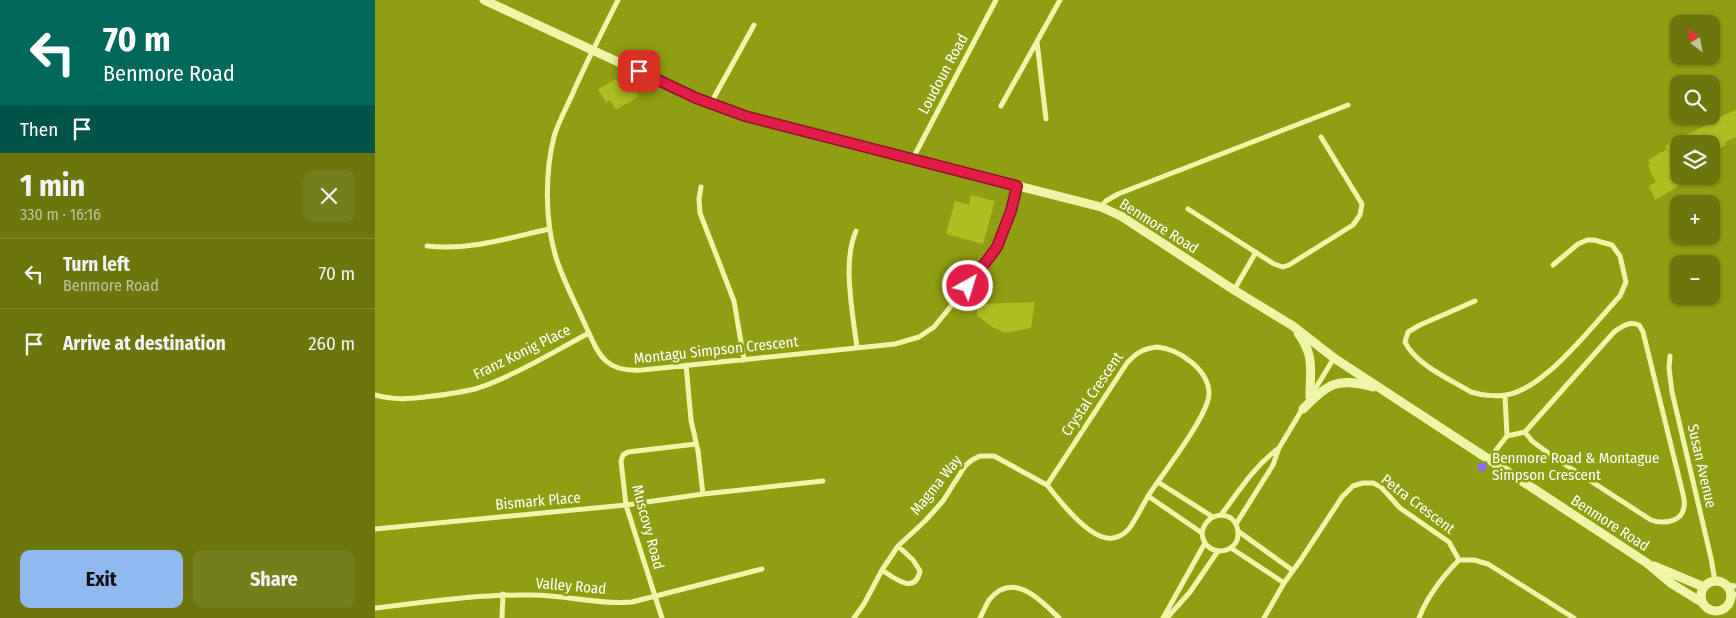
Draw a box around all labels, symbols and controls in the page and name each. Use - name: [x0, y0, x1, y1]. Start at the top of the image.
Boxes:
- north arrow: [1670, 15, 1720, 65]
- map controls: [1670, 15, 1720, 305]
- text: 70 m: [103, 18, 171, 60]
- icon: left: [20, 20, 85, 85]
- street label: Loudoun Road: [914, 31, 972, 117]
- pin: [618, 50, 660, 92]
- icon: arrive: [625, 57, 653, 85]
- text: Benmore Road: [103, 60, 235, 87]
- button: search: [1670, 75, 1720, 125]
- icon: arrive: [68, 115, 96, 143]
- text: Then: [20, 118, 58, 141]
- button: layers: [1670, 135, 1720, 185]
- text: 1 min: [20, 168, 85, 204]
- button: close: [303, 170, 355, 222]
- street label: Benmore Road: [1116, 195, 1202, 257]
- button: +: [1670, 195, 1720, 245]
- text: 330 m · 16:16: [20, 205, 101, 224]
- text: Turn left: [63, 253, 130, 276]
- button: −: [1670, 255, 1720, 305]
- position arrow: [941, 259, 993, 311]
- icon: left: [20, 260, 48, 288]
- text: 70 m: [319, 262, 355, 285]
- text: Benmore Road: [63, 276, 159, 295]
- street label: Franz Konig Place: [470, 321, 574, 383]
- icon: arrive: [20, 330, 48, 358]
- text: Arrive at destination: [63, 332, 226, 355]
- text: 260 m: [308, 332, 355, 355]
- street label: Montagu Simpson Crescent: [633, 332, 799, 368]
- street label: Crystal Crescent: [1057, 348, 1127, 439]
- street label: Susan Avenue: [1684, 422, 1720, 510]
- place label: Benmore Road & Montague Simpson Crescent: [1492, 449, 1659, 484]
- street label: Magma Way: [906, 451, 966, 519]
- marker: Benmore Road & Montague Simpson Crescent: [1476, 461, 1488, 473]
- street label: Petra Crescent: [1378, 470, 1459, 538]
- street label: Muscovy Road: [628, 483, 668, 571]
- street label: Bismark Place: [495, 488, 581, 514]
- street label: Benmore Road: [1567, 491, 1653, 555]
- button: Exit: [20, 550, 183, 608]
- button: Share: [193, 550, 355, 608]
- street label: Valley Road: [535, 574, 607, 598]

